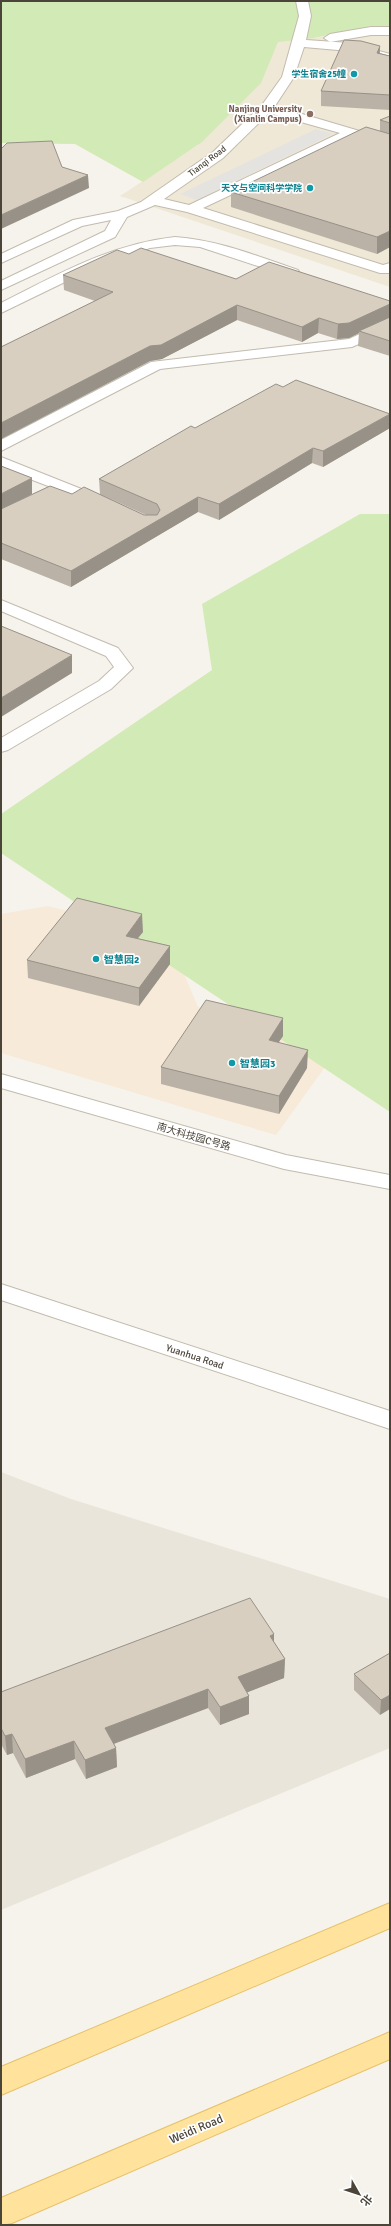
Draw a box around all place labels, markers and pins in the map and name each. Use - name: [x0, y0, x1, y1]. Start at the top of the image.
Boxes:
- place label: 学生宿舍25幢: [291, 68, 346, 80]
- marker: 学生宿舍25幢: [349, 69, 359, 79]
- place label: Nanjing University (Xianlin Campus): [229, 104, 303, 125]
- marker: Nanjing University (Xianlin Campus): [305, 109, 315, 119]
- place label: 天文与空间科学学院: [221, 183, 302, 194]
- marker: 天文与空间科学学院: [305, 183, 315, 193]
- marker: 智慧园2: [91, 954, 101, 964]
- place label: 智慧园2: [104, 954, 139, 966]
- marker: 智慧园3: [227, 1058, 237, 1068]
- place label: 智慧园3: [240, 1058, 275, 1070]

